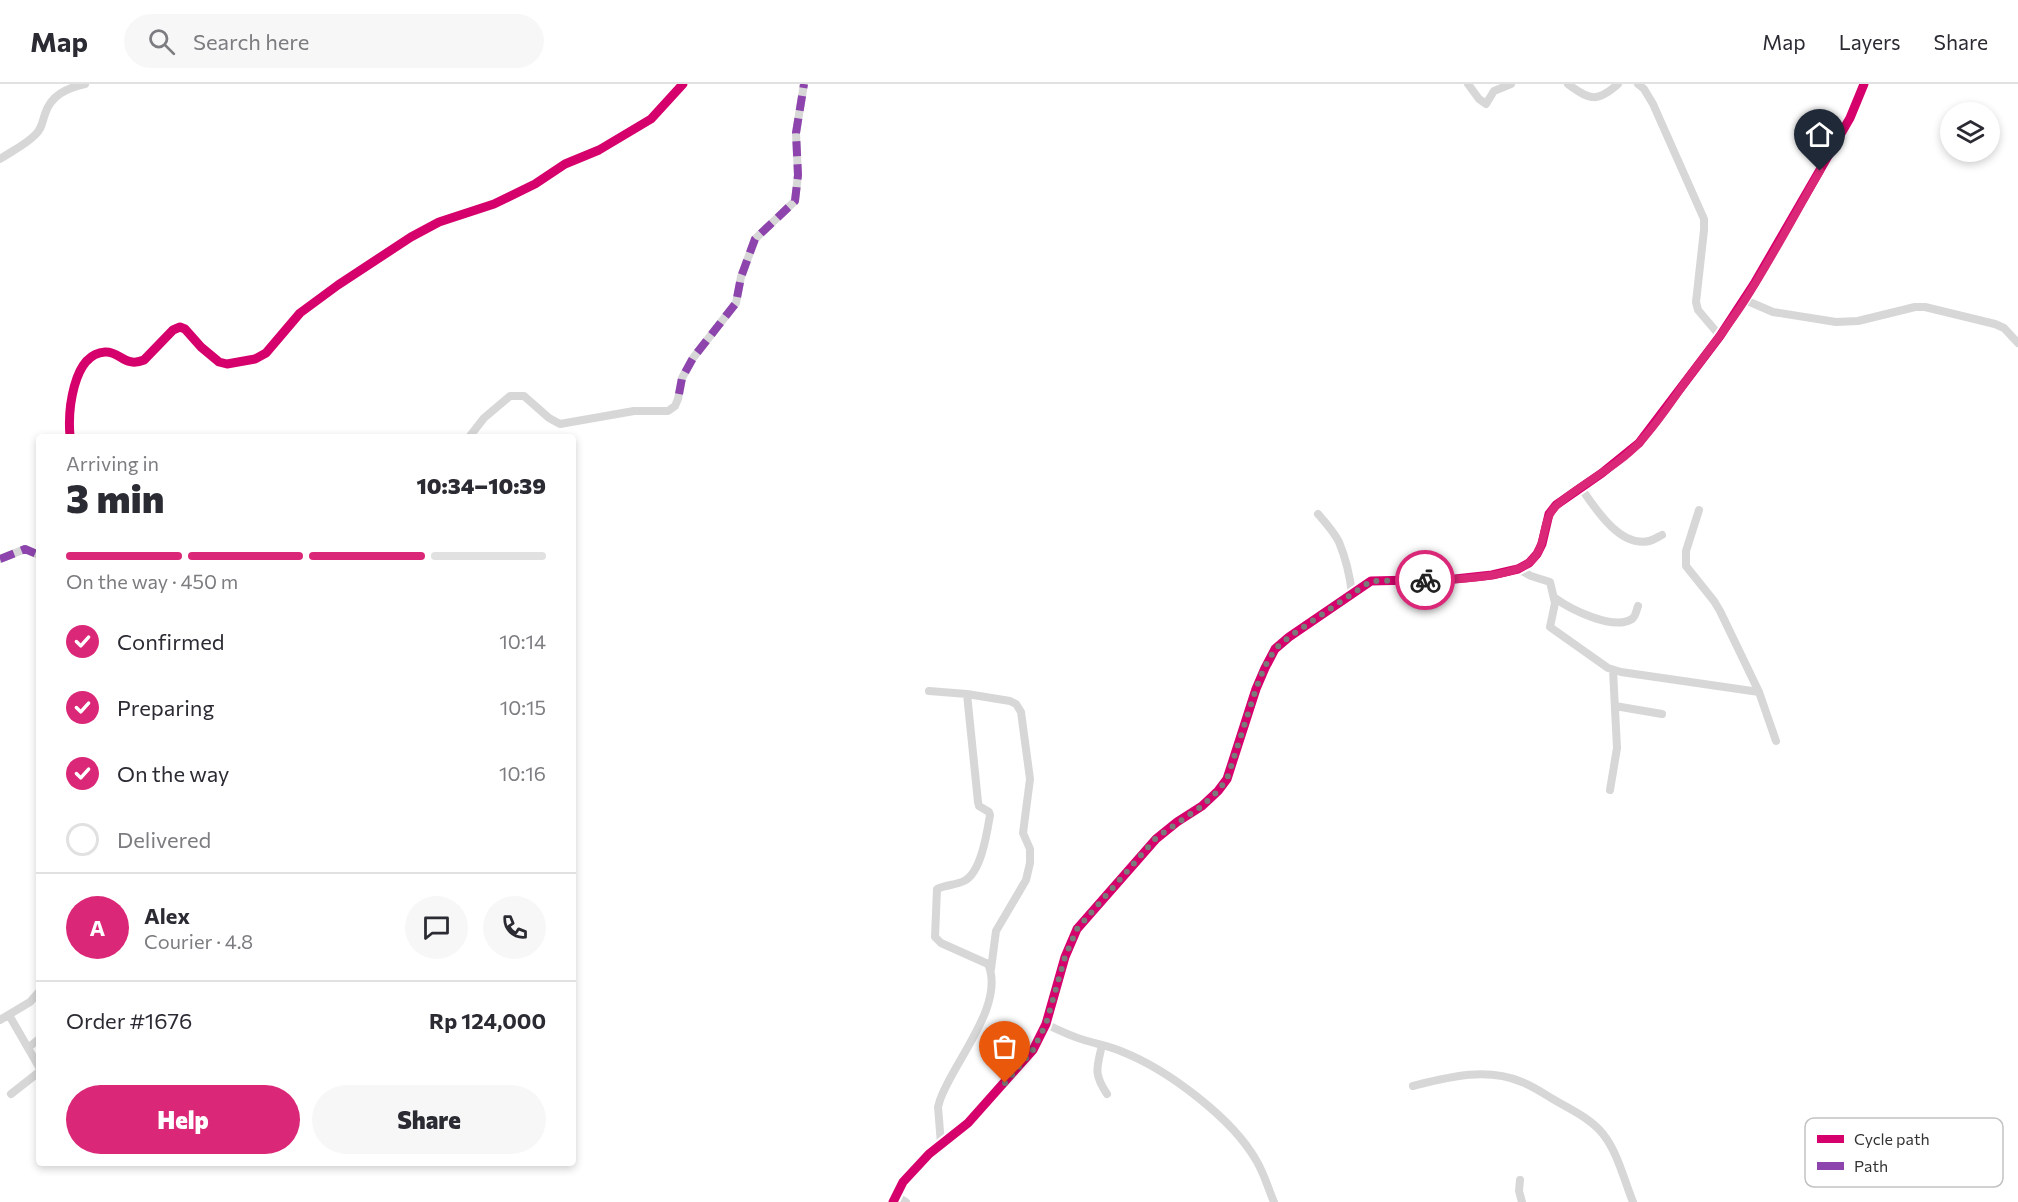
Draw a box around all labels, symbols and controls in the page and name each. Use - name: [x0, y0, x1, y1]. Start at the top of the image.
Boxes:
- search box: [124, 14, 544, 68]
- text: Map: [30, 24, 88, 58]
- icon: search: [145, 25, 178, 58]
- text: Search here: [193, 28, 309, 55]
- text: Map: [1762, 29, 1806, 54]
- text: Layers: [1839, 29, 1901, 54]
- text: Share: [1934, 29, 1988, 54]
- map controls: [1940, 102, 2000, 162]
- button: layers: [1940, 102, 2000, 162]
- pin: [1794, 109, 1845, 171]
- icon: home: [1803, 118, 1836, 151]
- text: Arriving in: [66, 451, 159, 475]
- text: 10:34–10:39: [417, 472, 546, 499]
- text: 3 min: [66, 473, 164, 521]
- courier: [1395, 550, 1455, 610]
- icon: bike: [1409, 564, 1442, 597]
- text: On the way · 450 m: [66, 569, 238, 593]
- icon: check: [66, 625, 99, 658]
- text: Confirmed: [117, 628, 224, 655]
- text: 10:14: [499, 629, 546, 653]
- icon: check: [66, 691, 99, 724]
- text: Preparing: [117, 694, 214, 721]
- text: 10:15: [500, 695, 546, 719]
- icon: check: [66, 757, 99, 790]
- text: On the way: [117, 760, 229, 787]
- text: 10:16: [499, 761, 546, 785]
- text: Delivered: [117, 826, 211, 853]
- button: chat: [405, 896, 468, 959]
- button: phone: [483, 896, 546, 959]
- text: Alex: [144, 902, 190, 929]
- text: A: [90, 914, 105, 941]
- text: Courier · 4.8: [144, 929, 253, 953]
- text: Order #1676: [66, 1007, 192, 1034]
- text: Rp 124,000: [429, 1007, 546, 1034]
- pin: [979, 1021, 1030, 1083]
- icon: bag: [988, 1030, 1021, 1063]
- button: Help: [66, 1085, 300, 1154]
- button: Share: [312, 1085, 546, 1154]
- legend: [1805, 1118, 2003, 1187]
- text: Cycle path: [1854, 1129, 1930, 1148]
- text: Path: [1854, 1156, 1888, 1175]

